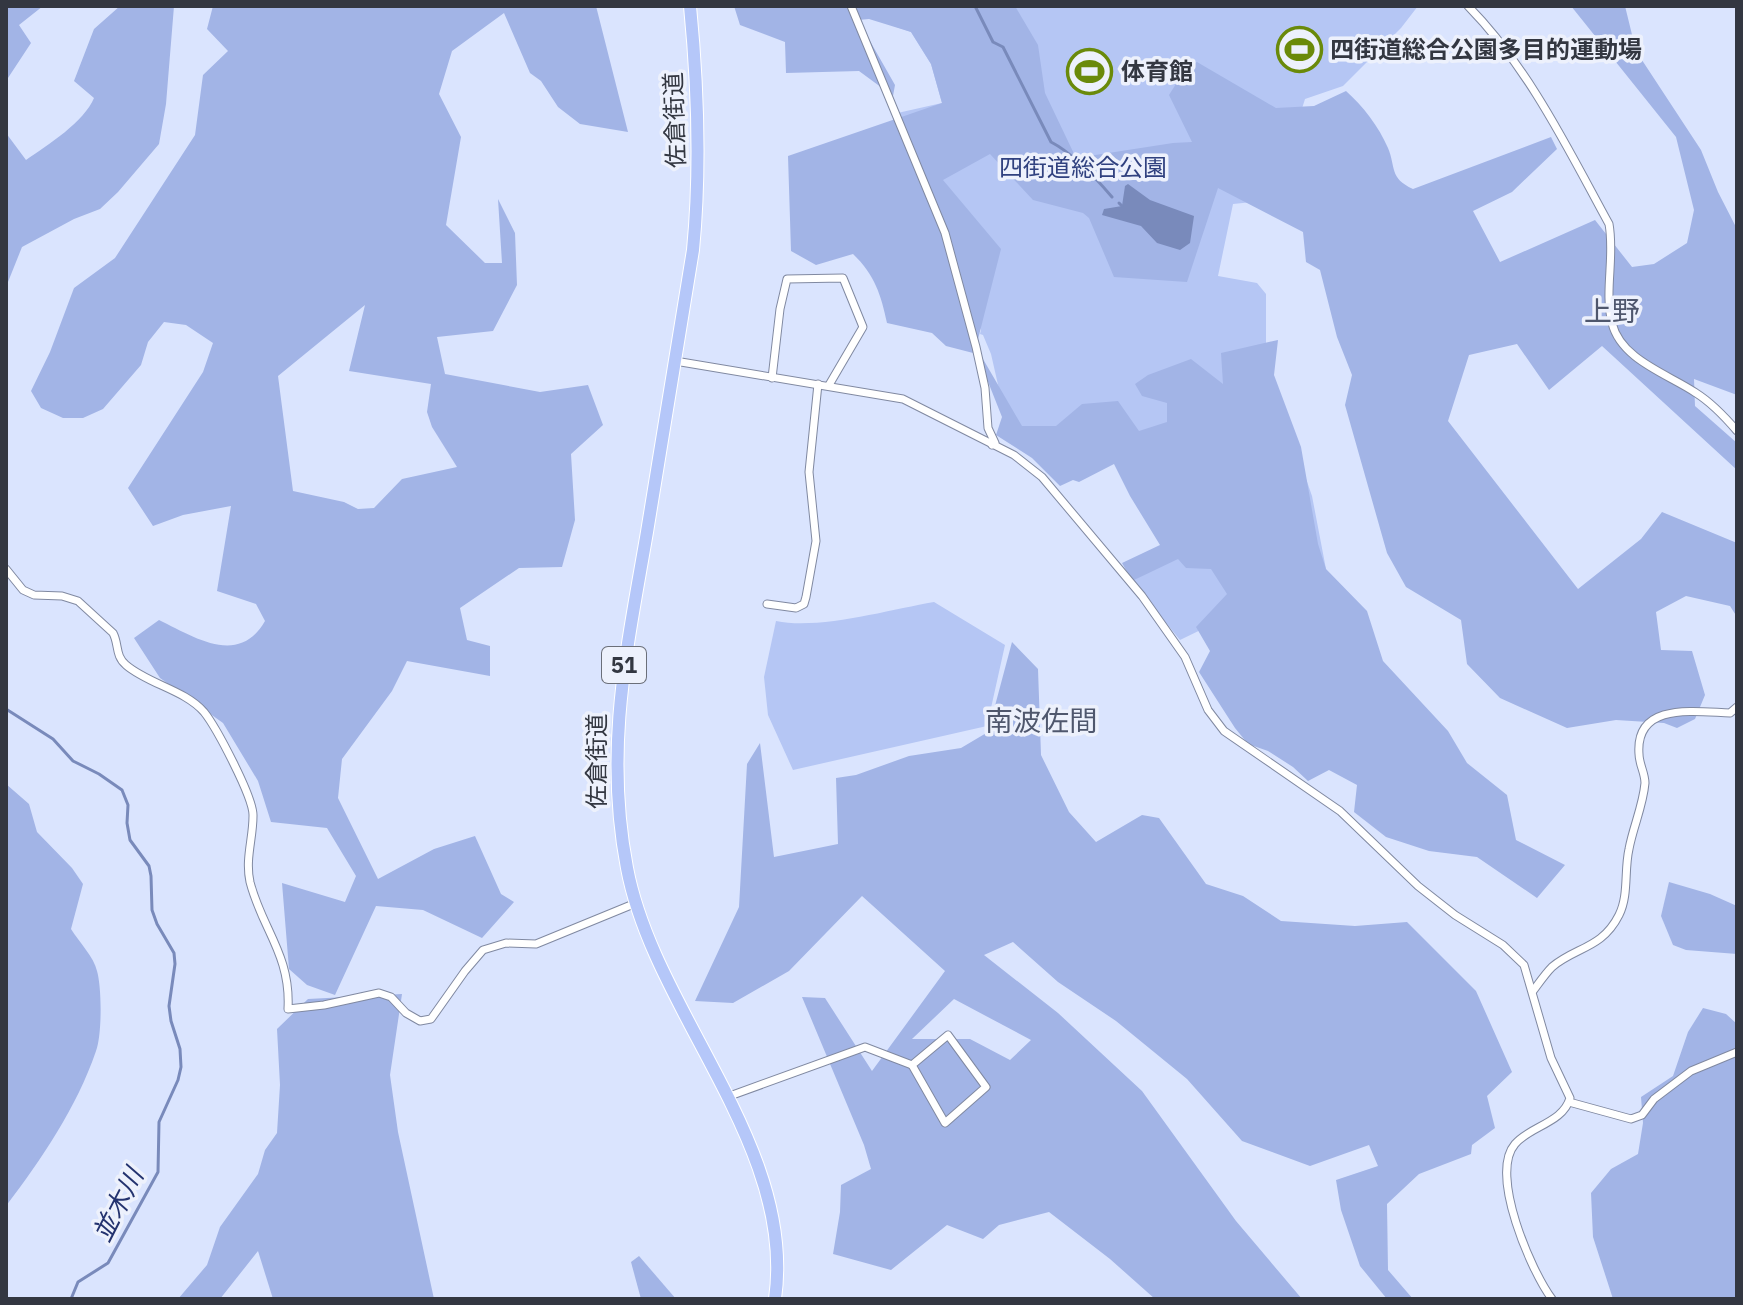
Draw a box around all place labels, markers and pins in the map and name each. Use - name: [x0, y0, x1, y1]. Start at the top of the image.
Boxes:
- sports icon: 四街道総合公園多目的運動場: [1275, 26, 1323, 74]
- place label: 四街道総合公園多目的運動場: [1330, 33, 1642, 65]
- sports icon: 体育館: [1066, 48, 1114, 96]
- place label: 体育館: [1121, 55, 1193, 87]

